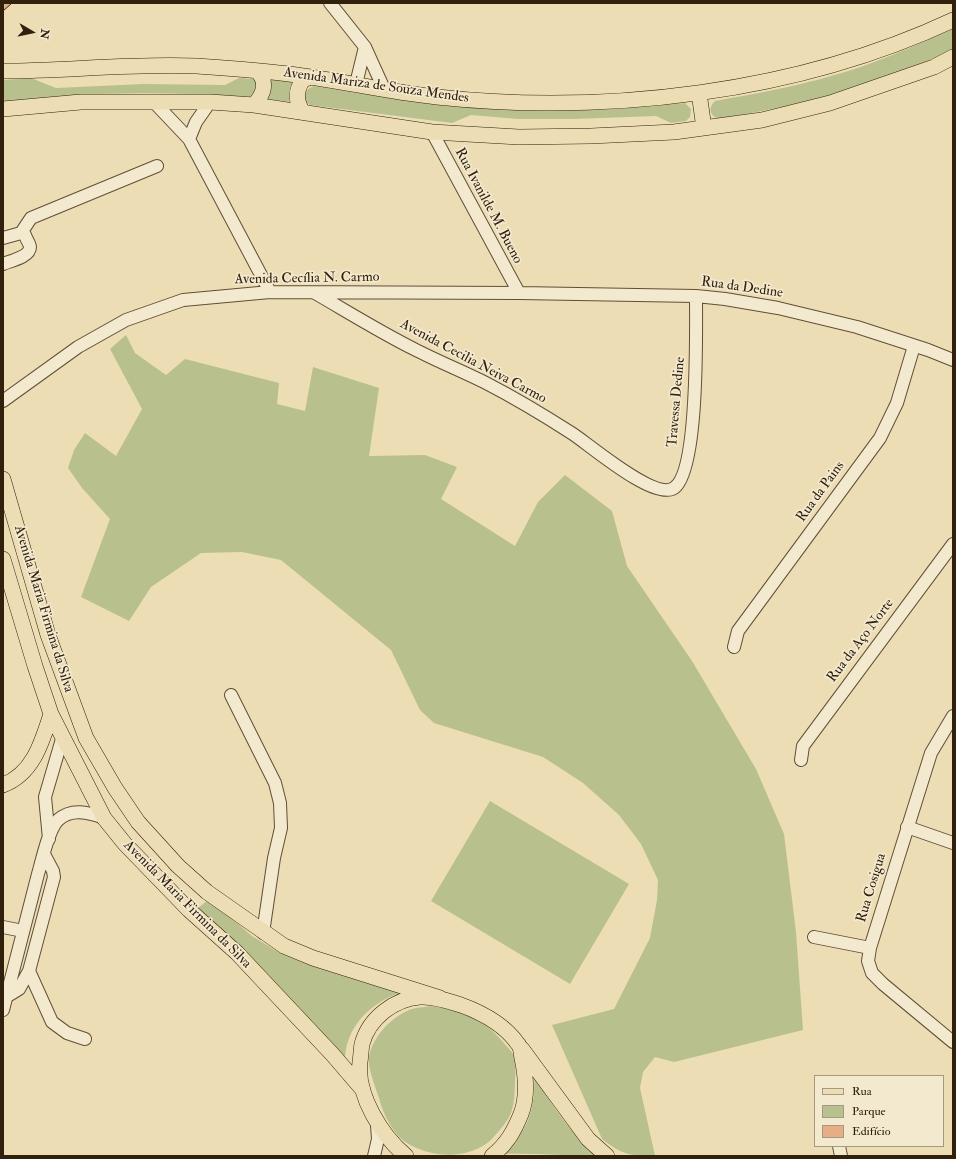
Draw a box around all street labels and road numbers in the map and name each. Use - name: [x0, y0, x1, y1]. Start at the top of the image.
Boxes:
- street label: Avenida Mariza de Souza Mendes: [282, 65, 470, 107]
- street label: Rua Ivanilde M. Bueno: [450, 145, 526, 267]
- street label: Avenida Cecília N. Carmo: [234, 269, 380, 289]
- street label: Rua da Dedine: [700, 274, 784, 302]
- street label: Avenida Cecilia Neiva Carmo: [397, 316, 549, 408]
- street label: Travessa Dedine: [665, 356, 689, 448]
- street label: Rua da Pains: [793, 458, 849, 526]
- street label: Avenida Maria Firmina da Silva: [10, 523, 76, 695]
- street label: Rua da Aço Norte: [824, 596, 898, 686]
- street label: Avenida Maria Firmina da Silva: [120, 838, 254, 972]
- street label: Rua Cosigua: [854, 851, 890, 925]

